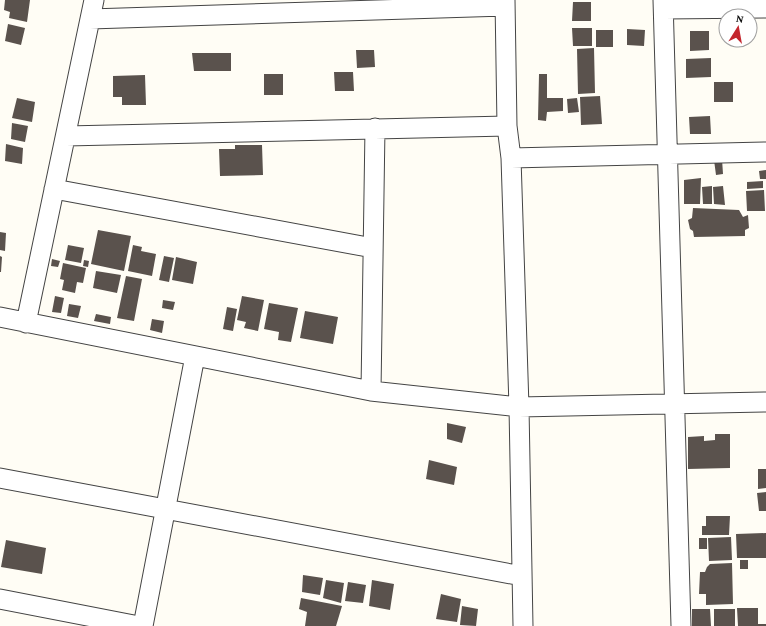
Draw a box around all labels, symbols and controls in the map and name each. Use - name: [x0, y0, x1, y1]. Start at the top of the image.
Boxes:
- north arrow: [718, 8, 758, 48]
- text: N: [735, 12, 745, 25]

